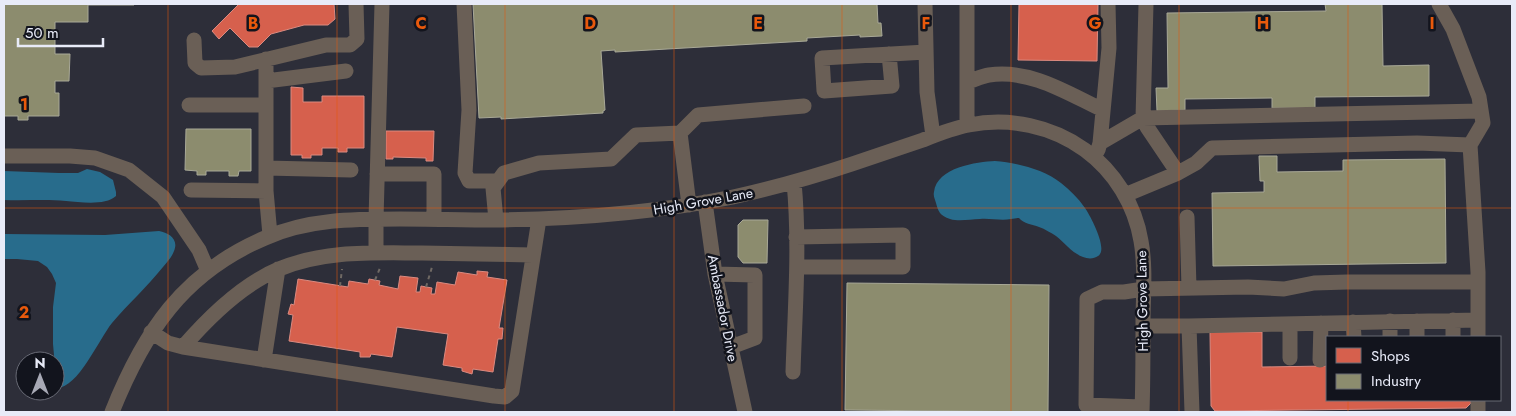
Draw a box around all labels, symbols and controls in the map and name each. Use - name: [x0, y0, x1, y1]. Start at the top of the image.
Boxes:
- text: B: [248, 12, 258, 35]
- text: C: [415, 12, 427, 35]
- text: D: [584, 12, 596, 35]
- text: E: [753, 12, 763, 35]
- text: F: [922, 12, 930, 35]
- text: G: [1088, 12, 1102, 35]
- text: H: [1257, 12, 1269, 35]
- text: I: [1429, 12, 1435, 35]
- scale bar: [18, 15, 102, 47]
- text: 50 m: [25, 22, 59, 44]
- text: 1: [20, 93, 28, 116]
- street label: High Grove Lane: [652, 182, 754, 220]
- street label: High Grove Lane: [1131, 250, 1153, 352]
- street label: Ambassador Drive: [703, 253, 743, 363]
- text: 2: [19, 301, 29, 324]
- legend: [1326, 336, 1501, 401]
- text: Shops: [1371, 345, 1410, 367]
- north arrow: [15, 351, 65, 401]
- text: N: [34, 353, 46, 373]
- text: Industry: [1371, 370, 1421, 392]

